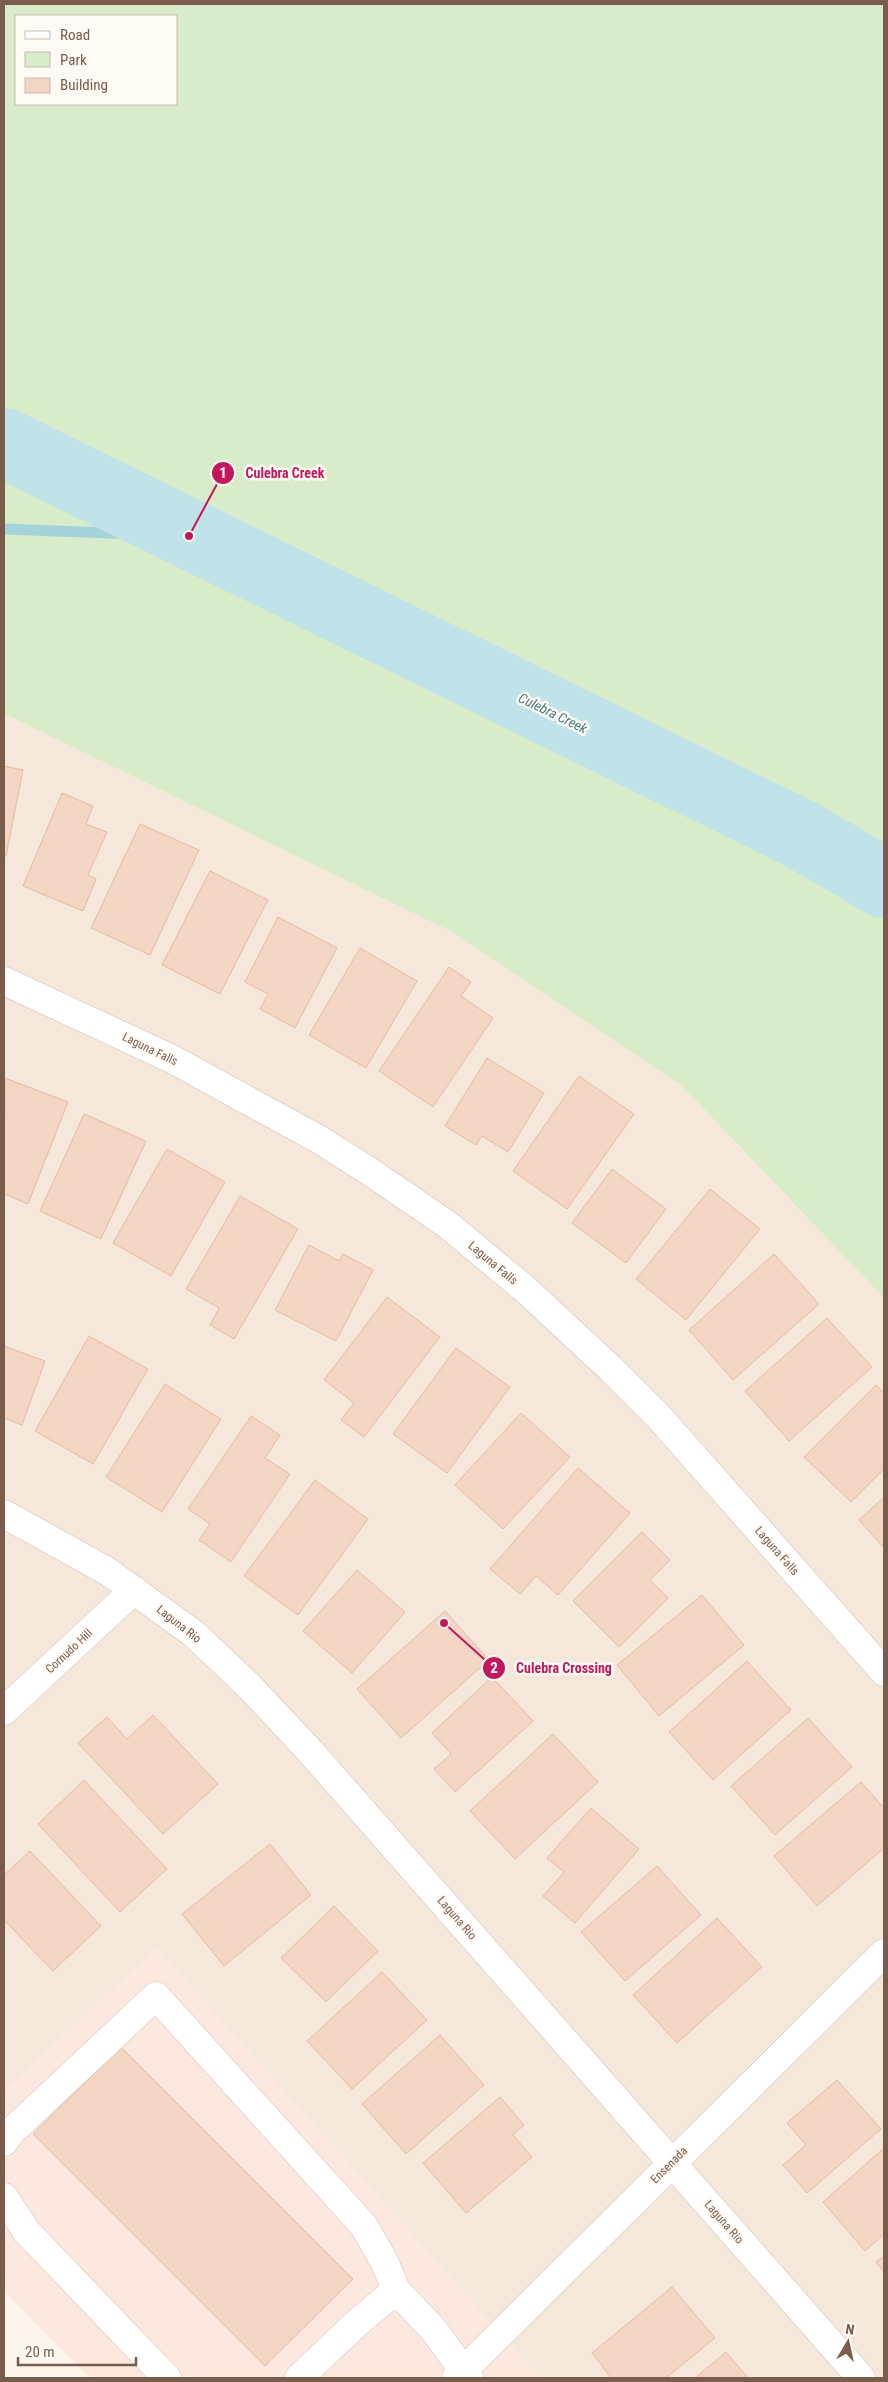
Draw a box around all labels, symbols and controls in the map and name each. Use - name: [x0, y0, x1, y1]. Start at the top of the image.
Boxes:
- legend: [15, 15, 178, 105]
- text: Road: [60, 26, 90, 44]
- text: Park: [60, 51, 87, 69]
- text: Building: [60, 76, 108, 94]
- callout: Culebra Creek: [211, 458, 335, 487]
- text: 1: [219, 464, 227, 482]
- text: Culebra Creek: [246, 465, 325, 481]
- water label: Culebra Creek: [516, 689, 591, 737]
- street label: Laguna Falls: [120, 1030, 180, 1068]
- street label: Laguna Falls: [466, 1238, 520, 1288]
- street label: Laguna Falls: [752, 1524, 802, 1578]
- street label: Laguna Rio: [154, 1602, 204, 1646]
- street label: Cornudo Hill: [43, 1626, 95, 1676]
- callout: Culebra Crossing: [481, 1653, 622, 1682]
- text: 2: [490, 1659, 498, 1677]
- text: Culebra Crossing: [516, 1660, 612, 1676]
- street label: Laguna Rio: [434, 1894, 480, 1942]
- street label: Ensenada: [648, 2144, 690, 2186]
- street label: Laguna Rio: [701, 2198, 747, 2246]
- north arrow: [823, 2317, 873, 2367]
- text: N: [845, 2321, 856, 2338]
- scale bar: [18, 2334, 135, 2366]
- text: 20 m: [25, 2343, 55, 2361]

